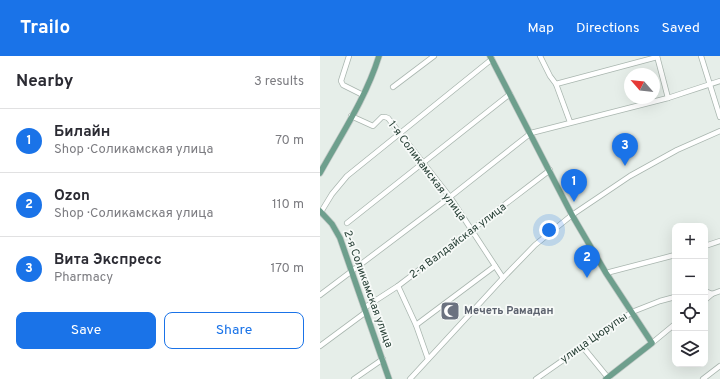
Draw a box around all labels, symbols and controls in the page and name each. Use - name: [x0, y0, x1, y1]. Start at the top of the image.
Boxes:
- text: Trailo: [20, 16, 70, 40]
- text: Map: [528, 20, 554, 37]
- text: Directions: [576, 20, 640, 37]
- text: Saved: [662, 20, 700, 37]
- north arrow: [624, 68, 660, 104]
- text: Nearby: [16, 71, 73, 93]
- text: 3 results: [254, 74, 304, 90]
- street label: 1-я Соликамская улица: [385, 118, 469, 224]
- text: Билайн: [54, 123, 110, 142]
- text: 1: [26, 133, 32, 149]
- text: 70 m: [275, 133, 304, 149]
- pin: 3: [612, 133, 638, 166]
- text: Shop · Соликамская улица: [54, 142, 213, 158]
- pin: 1: [561, 169, 587, 202]
- text: Ozon: [54, 187, 90, 206]
- text: 2: [25, 197, 33, 213]
- text: 110 m: [272, 197, 304, 213]
- street label: 2-я Валдайская улица: [407, 200, 509, 282]
- text: Shop · Соликамская улица: [54, 206, 213, 222]
- your location: [539, 220, 559, 240]
- map controls: [672, 223, 708, 367]
- button: +: [672, 223, 708, 259]
- street label: 2-я Соликамская улица: [340, 228, 396, 350]
- pin: 2: [574, 245, 600, 278]
- text: Вита Экспресс: [54, 251, 162, 270]
- button: −: [672, 259, 708, 295]
- text: 3: [25, 261, 33, 277]
- text: 170 m: [270, 261, 304, 277]
- text: Pharmacy: [54, 270, 113, 286]
- button: locate: [672, 295, 708, 331]
- mosque icon: Мечеть Рамадан: [439, 300, 461, 322]
- place label: Мечеть Рамадан: [464, 304, 553, 318]
- street label: улица Цюрупы: [558, 310, 630, 366]
- button: Save: [16, 312, 156, 349]
- button: Share: [164, 312, 304, 349]
- button: layers: [672, 331, 708, 367]

